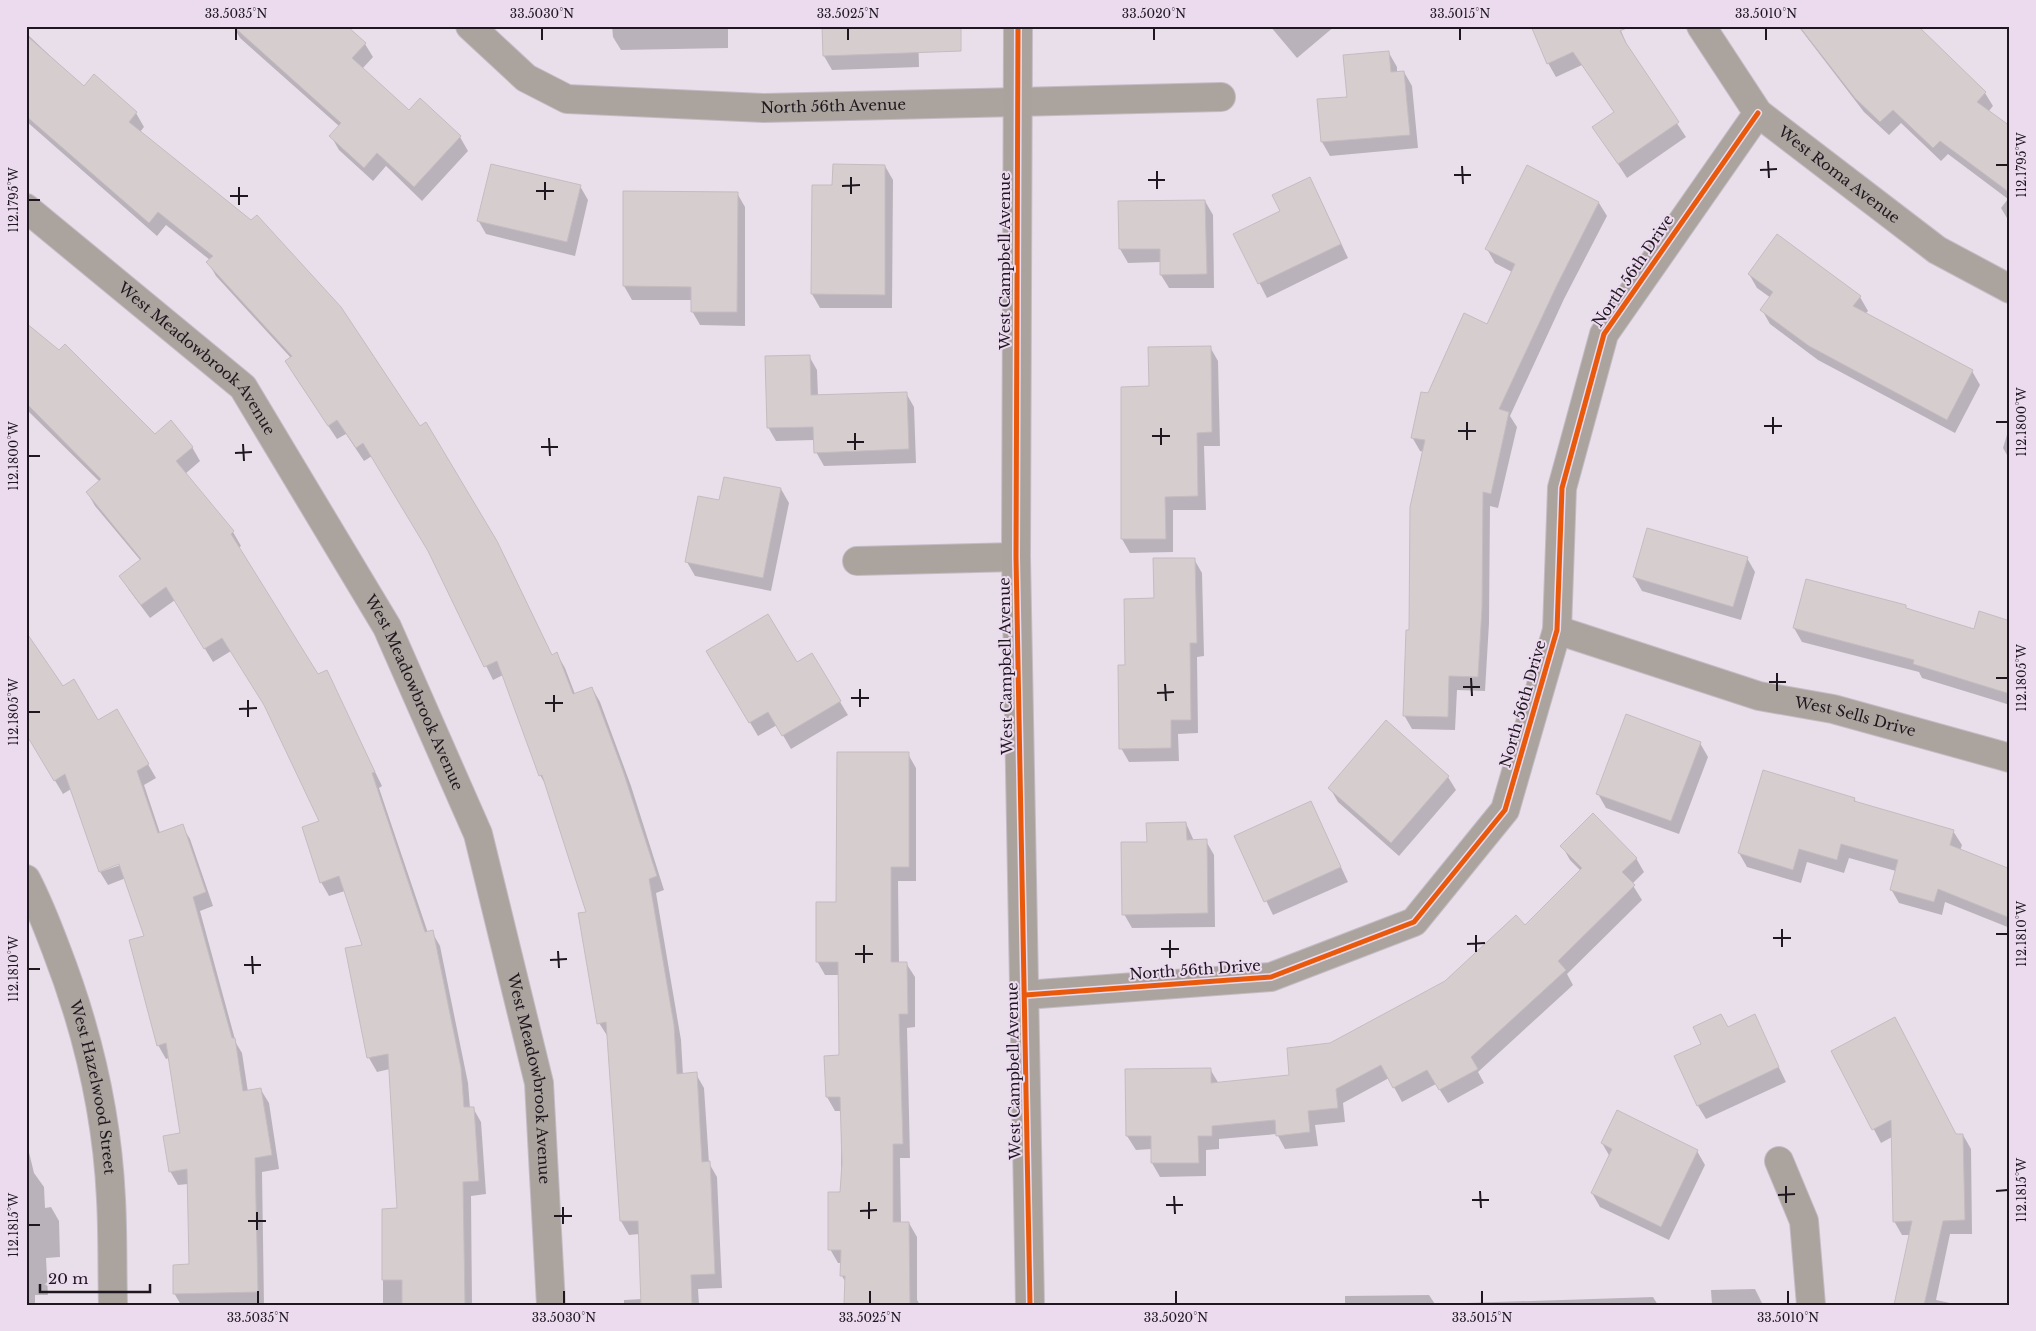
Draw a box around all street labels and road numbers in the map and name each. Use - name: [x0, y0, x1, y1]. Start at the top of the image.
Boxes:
- street label: North 56th Avenue: [760, 95, 906, 117]
- street label: West Roma Avenue: [1774, 121, 1904, 227]
- street label: West Campbell Avenue: [995, 172, 1014, 351]
- street label: North 56th Drive: [1588, 211, 1677, 331]
- street label: West Meadowbrook Avenue: [114, 277, 280, 438]
- street label: West Campbell Avenue: [994, 577, 1017, 756]
- street label: West Meadowbrook Avenue: [360, 590, 468, 793]
- street label: North 56th Drive: [1495, 638, 1550, 770]
- street label: West Sells Drive: [1792, 692, 1918, 740]
- street label: North 56th Drive: [1129, 955, 1261, 984]
- street label: West Meadowbrook Avenue: [503, 970, 554, 1184]
- street label: West Campbell Avenue: [1002, 982, 1025, 1161]
- street label: West Hazelwood Street: [65, 997, 119, 1176]

